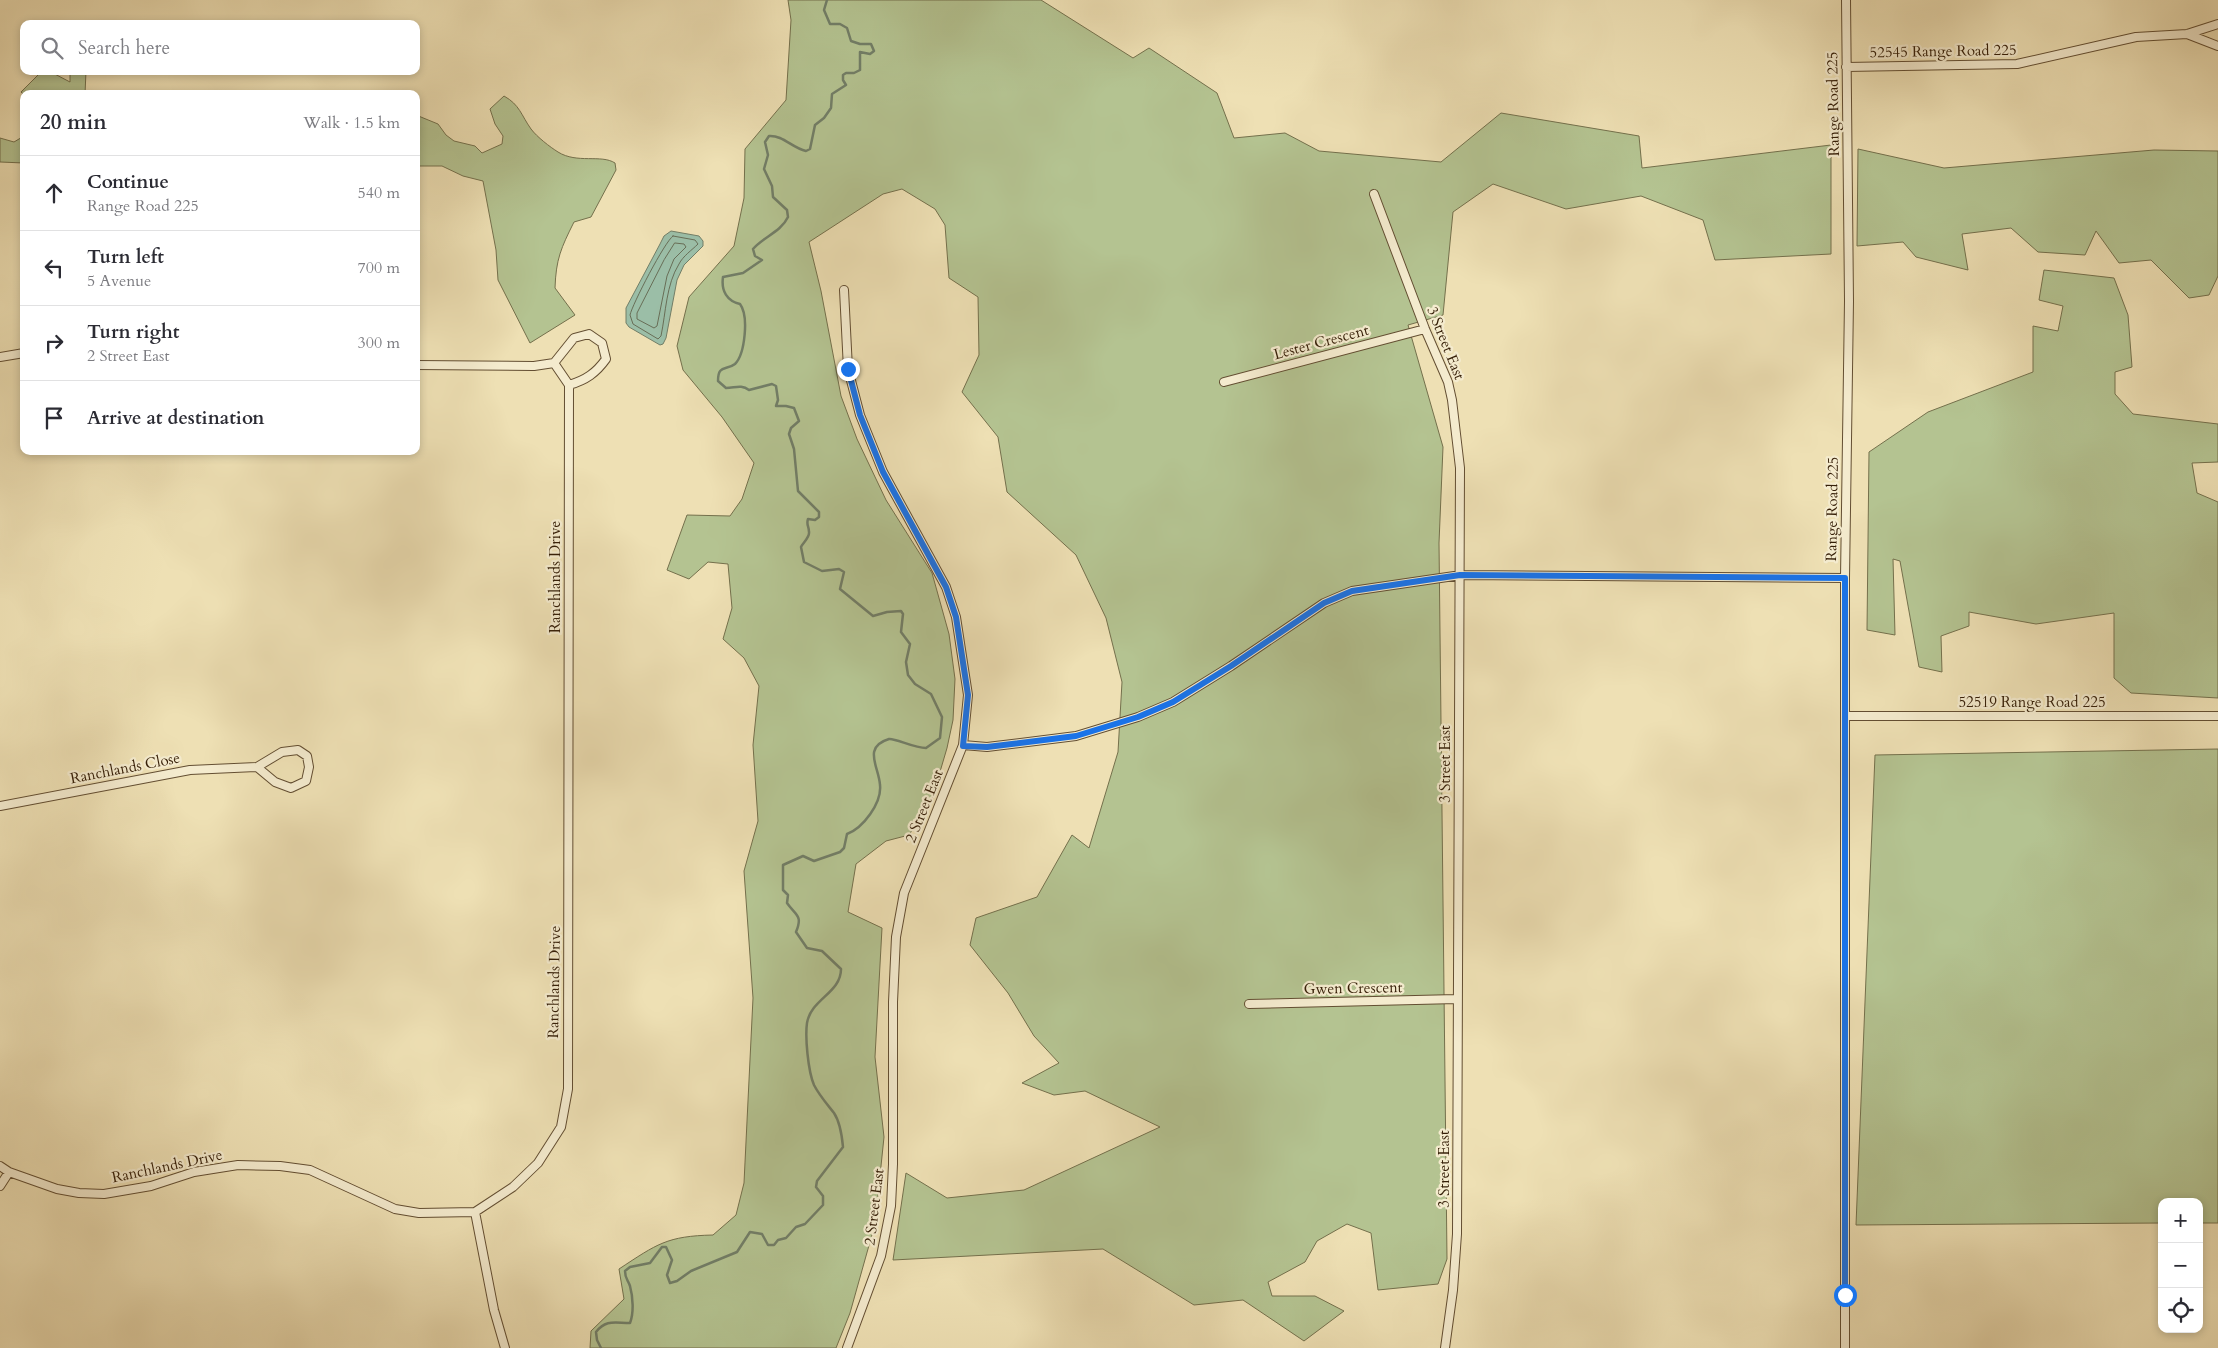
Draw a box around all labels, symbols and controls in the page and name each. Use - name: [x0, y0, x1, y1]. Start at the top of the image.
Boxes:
- search box: [20, 20, 420, 75]
- icon: search: [38, 34, 66, 62]
- text: Search here: [78, 35, 170, 61]
- street label: 52545 Range Road 225: [1869, 40, 2017, 62]
- street label: Range Road 225: [1822, 51, 1844, 157]
- text: 20 min: [40, 108, 107, 137]
- text: Walk · 1.5 km: [303, 112, 400, 134]
- text: Continue: [87, 169, 169, 195]
- icon: ahead: [40, 179, 68, 207]
- text: 540 m: [358, 182, 400, 204]
- text: Range Road 225: [87, 195, 199, 217]
- text: Turn left: [87, 244, 164, 270]
- icon: left: [40, 254, 68, 282]
- text: 700 m: [358, 257, 400, 279]
- text: 5 Avenue: [87, 270, 151, 292]
- street label: 3 Street East: [1422, 303, 1470, 383]
- text: Turn right: [87, 319, 179, 345]
- street label: Lester Crescent: [1271, 320, 1371, 364]
- icon: right: [40, 329, 68, 357]
- text: 300 m: [358, 332, 400, 354]
- text: 2 Street East: [87, 345, 169, 367]
- route end: [837, 358, 860, 381]
- icon: arrive: [40, 404, 68, 432]
- text: Arrive at destination: [87, 405, 264, 431]
- street label: Range Road 225: [1821, 456, 1843, 562]
- street label: Ranchlands Drive: [545, 521, 565, 633]
- street label: 52519 Range Road 225: [1958, 692, 2106, 712]
- street label: 3 Street East: [1435, 725, 1455, 803]
- street label: Ranchlands Close: [68, 748, 182, 788]
- street label: 2 Street East: [900, 766, 948, 846]
- street label: Ranchlands Drive: [543, 925, 565, 1038]
- street label: Gwen Crescent: [1303, 977, 1403, 999]
- street label: 3 Street East: [1434, 1130, 1454, 1208]
- street label: Ranchlands Drive: [110, 1144, 224, 1187]
- street label: 2 Street East: [859, 1167, 889, 1247]
- map controls: [2158, 1198, 2203, 1333]
- button: +: [2158, 1198, 2203, 1243]
- button: −: [2158, 1243, 2203, 1288]
- route start: [1834, 1284, 1857, 1307]
- button: locate: [2158, 1288, 2203, 1333]

